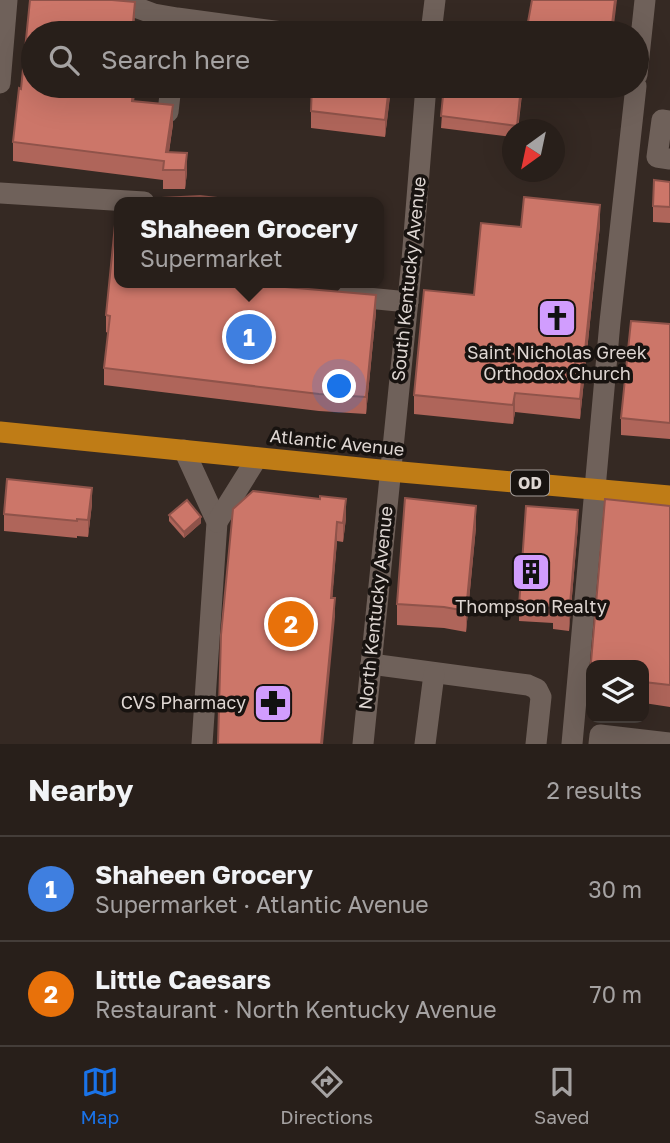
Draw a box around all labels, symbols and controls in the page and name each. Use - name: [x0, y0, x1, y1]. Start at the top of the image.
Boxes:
- search box: [21, 21, 649, 98]
- icon: search: [45, 41, 83, 79]
- text: Search here: [101, 44, 250, 75]
- north arrow: [502, 119, 565, 182]
- street label: South Kentucky Avenue: [386, 175, 430, 382]
- popup: [114, 197, 384, 288]
- text: Shaheen Grocery: [140, 213, 358, 244]
- text: Supermarket: [140, 244, 282, 272]
- church icon: Saint Nicholas Greek Orthodox Church: [536, 297, 578, 339]
- pin: 1: [226, 311, 272, 363]
- place label: Saint Nicholas Greek Orthodox Church: [467, 341, 647, 384]
- your location: [322, 369, 356, 403]
- street label: Atlantic Avenue: [269, 424, 406, 460]
- road number: OD: [511, 470, 549, 496]
- street label: North Kentucky Avenue: [353, 505, 397, 711]
- building icon: Thompson Realty: [510, 551, 552, 593]
- place label: Thompson Realty: [455, 595, 607, 617]
- pin: 2: [268, 598, 314, 650]
- map controls: [586, 660, 649, 723]
- button: layers: [586, 660, 649, 723]
- pharmacy icon: CVS Pharmacy: [252, 682, 294, 724]
- place label: CVS Pharmacy: [121, 691, 246, 713]
- text: Nearby: [28, 772, 133, 808]
- text: 2 results: [546, 776, 642, 804]
- text: Shaheen Grocery: [95, 859, 313, 890]
- text: 1: [45, 875, 57, 903]
- text: 30 m: [588, 875, 642, 903]
- text: Supermarket · Atlantic Avenue: [95, 890, 429, 918]
- text: Little Caesars: [95, 964, 271, 995]
- text: 2: [44, 980, 58, 1008]
- text: 70 m: [589, 980, 642, 1008]
- text: Restaurant · North Kentucky Avenue: [95, 995, 496, 1023]
- tab: Map: [80, 1063, 119, 1128]
- tab: Directions: [280, 1063, 373, 1128]
- tab: Saved: [534, 1063, 590, 1128]

